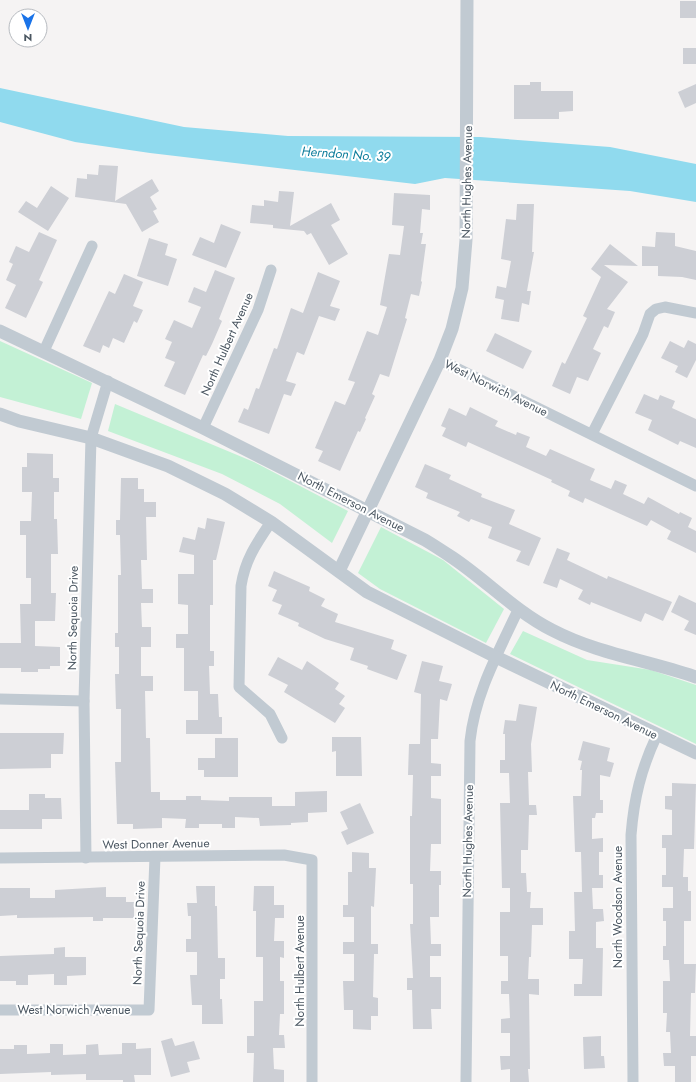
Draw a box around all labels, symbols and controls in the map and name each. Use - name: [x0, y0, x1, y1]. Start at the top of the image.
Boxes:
- north arrow: [8, 8, 48, 48]
- text: N: [24, 30, 32, 46]
- street label: North Hughes Avenue: [457, 125, 477, 239]
- water label: Herndon No. 39: [301, 141, 392, 167]
- street label: North Hulbert Avenue: [196, 289, 258, 399]
- street label: West Norwich Avenue: [441, 355, 551, 421]
- street label: North Emerson Avenue: [294, 467, 408, 537]
- street label: North Sequoia Drive: [63, 566, 83, 670]
- street label: North Emerson Avenue: [547, 676, 661, 744]
- street label: North Hughes Avenue: [458, 784, 478, 898]
- street label: West Donner Avenue: [102, 834, 210, 854]
- street label: North Woodson Avenue: [609, 846, 627, 968]
- street label: North Sequoia Drive: [128, 881, 150, 985]
- street label: North Hulbert Avenue: [291, 915, 309, 1027]
- street label: West Norwich Avenue: [17, 1001, 131, 1019]

